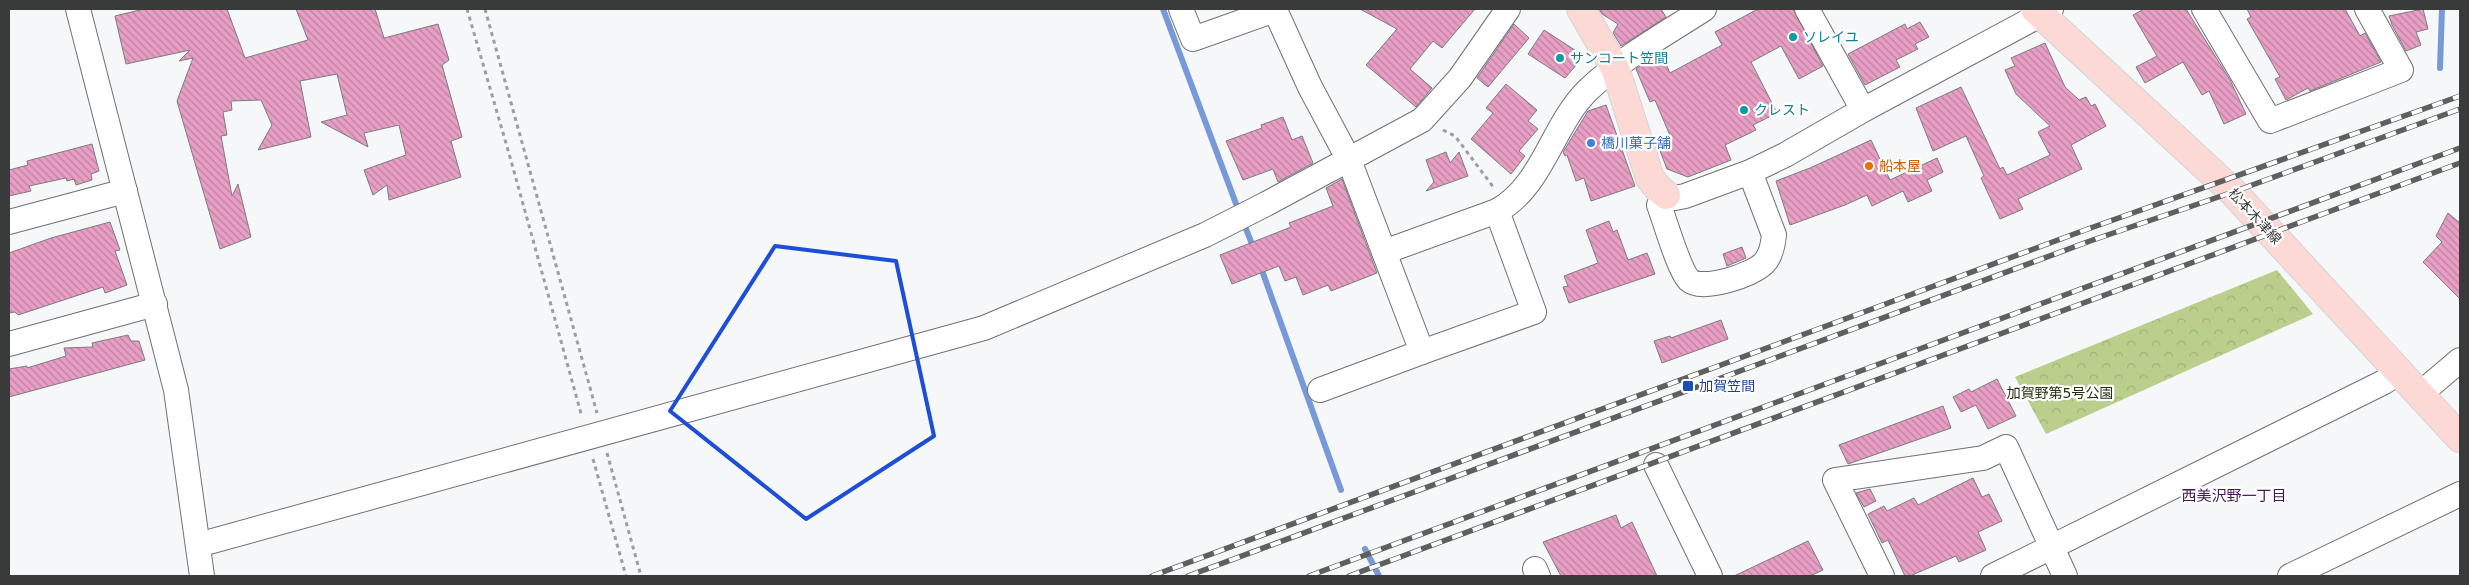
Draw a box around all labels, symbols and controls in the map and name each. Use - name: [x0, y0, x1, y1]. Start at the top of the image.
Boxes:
- place label: ソレイユ: [1803, 29, 1859, 45]
- marker: ソレイユ: [1787, 31, 1799, 43]
- place label: サンコート笠間: [1570, 50, 1668, 66]
- marker: サンコート笠間: [1554, 52, 1566, 64]
- place label: クレスト: [1754, 102, 1810, 118]
- marker: クレスト: [1738, 104, 1750, 116]
- place label: 橋川菓子舗: [1601, 135, 1671, 151]
- marker: 橋川菓子舗: [1585, 137, 1597, 149]
- place label: 船本屋: [1879, 158, 1921, 174]
- marker: 船本屋: [1863, 160, 1875, 172]
- street label: 松本木津線: [2225, 185, 2285, 247]
- place label: 加賀笠間: [1699, 378, 1755, 394]
- marker: 加賀笠間: [1681, 379, 1695, 393]
- park label: 加賀野第5号公園: [2007, 385, 2113, 401]
- district label: 西美沢野一丁目: [2181, 487, 2287, 505]

